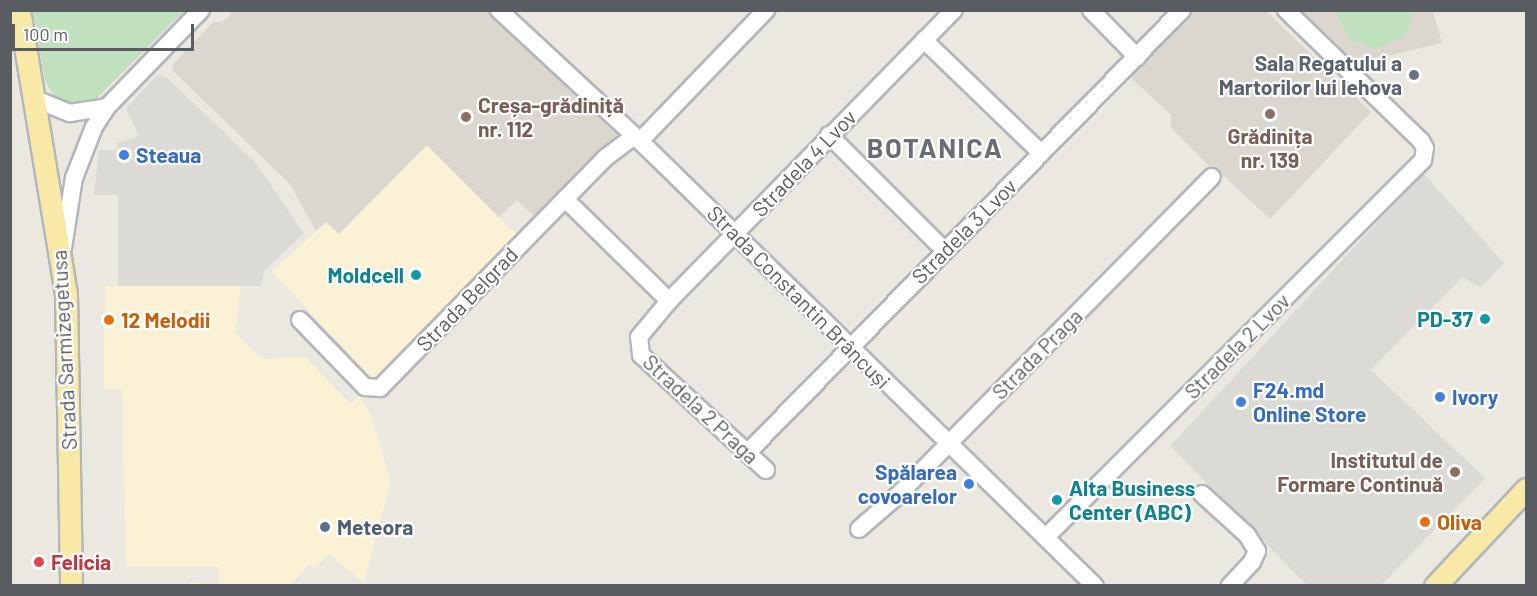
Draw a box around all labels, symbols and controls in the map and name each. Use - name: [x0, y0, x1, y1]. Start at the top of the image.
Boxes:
- scale bar: [15, 12, 196, 50]
- text: 100 m: [23, 23, 68, 45]
- place label: Sala Regatului a Martorilor lui Iehova: [1219, 50, 1402, 100]
- marker: Sala Regatului a Martorilor lui Iehova: [1407, 68, 1421, 82]
- place label: Creșa-grădiniță nr. 112: [478, 92, 624, 142]
- street label: Stradela 4 Lvov: [747, 104, 861, 222]
- marker: Grădinița nr. 139: [1263, 107, 1277, 121]
- marker: Creșa-grădiniță nr. 112: [459, 110, 473, 124]
- place label: Grădinița nr. 139: [1228, 123, 1312, 173]
- district label: BOTANICA: [867, 132, 1003, 164]
- place label: Steaua: [136, 142, 201, 168]
- marker: Steaua: [117, 148, 131, 162]
- street label: Stradela 3 Lvov: [906, 173, 1022, 289]
- street label: Strada Constantin Brâncuși: [702, 200, 896, 394]
- street label: Strada Belgrad: [411, 242, 523, 356]
- street label: Strada Sarmizegetusa: [46, 249, 82, 451]
- place label: Moldcell: [327, 262, 404, 288]
- marker: Moldcell: [409, 268, 423, 282]
- street label: Stradela 2 Lvov: [1179, 288, 1295, 404]
- street label: Strada Praga: [987, 304, 1087, 404]
- place label: PD-37: [1417, 306, 1473, 332]
- place label: 12 Melodii: [121, 307, 210, 333]
- marker: PD-37: [1478, 312, 1492, 326]
- marker: 12 Melodii: [102, 313, 116, 327]
- street label: Stradela 2 Praga: [638, 349, 764, 469]
- place label: F24.md Online Store: [1253, 377, 1366, 427]
- place label: Ivory: [1452, 384, 1498, 410]
- marker: Ivory: [1433, 390, 1447, 404]
- marker: F24.md Online Store: [1234, 395, 1248, 409]
- place label: Institutul de Formare Continuă: [1277, 447, 1443, 497]
- place label: Spălarea covoarelor: [858, 459, 957, 509]
- marker: Institutul de Formare Continuă: [1448, 465, 1462, 479]
- place label: Alta Business Center (ABC): [1069, 475, 1195, 525]
- marker: Spălarea covoarelor: [962, 477, 976, 491]
- marker: Alta Business Center (ABC): [1050, 493, 1064, 507]
- place label: Oliva: [1437, 509, 1482, 535]
- place label: Meteora: [337, 514, 413, 540]
- marker: Oliva: [1418, 515, 1432, 529]
- marker: Meteora: [318, 520, 332, 534]
- place label: Felicia: [51, 549, 111, 575]
- marker: Felicia: [32, 555, 46, 569]

